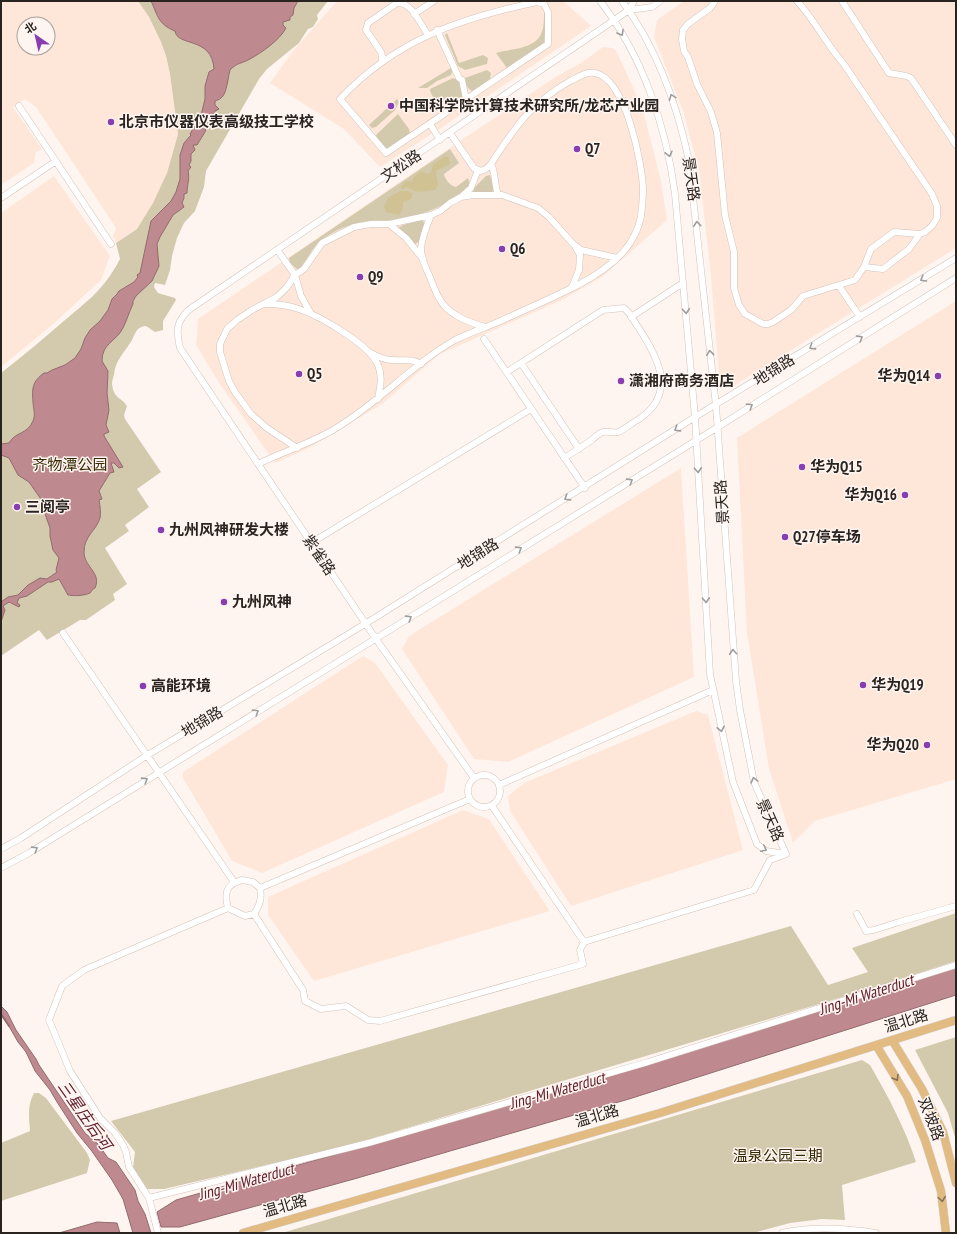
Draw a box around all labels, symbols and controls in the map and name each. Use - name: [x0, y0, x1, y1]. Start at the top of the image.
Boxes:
- north arrow: [16, 16, 56, 56]
- text: 北: [22, 19, 39, 37]
- one-way arrow: [617, 29, 624, 37]
- one-way arrow: [668, 93, 676, 100]
- place label: 中国科学院计算技术研究所/龙芯产业园: [399, 96, 659, 115]
- marker: 中国科学院计算技术研究所/龙芯产业园: [386, 101, 396, 111]
- place label: 北京市仪器仪表高级技工学校: [119, 112, 314, 131]
- marker: 北京市仪器仪表高级技工学校: [106, 117, 116, 127]
- place label: Q7: [585, 139, 600, 158]
- marker: Q7: [572, 144, 582, 154]
- street label: 文松路: [377, 145, 425, 186]
- one-way arrow: [664, 151, 672, 157]
- street label: 景天路: [679, 155, 704, 203]
- one-way arrow: [693, 221, 702, 227]
- place label: Q6: [510, 239, 525, 258]
- marker: Q6: [497, 244, 507, 254]
- place label: Q9: [368, 267, 383, 286]
- marker: Q9: [355, 272, 365, 282]
- one-way arrow: [920, 274, 927, 281]
- one-way arrow: [681, 308, 690, 314]
- one-way arrow: [856, 335, 863, 342]
- one-way arrow: [809, 342, 816, 349]
- one-way arrow: [706, 350, 715, 356]
- street label: 地锦路: [750, 350, 798, 390]
- place label: Q5: [307, 364, 322, 383]
- place label: 华为Q14: [877, 366, 930, 385]
- marker: Q5: [294, 369, 304, 379]
- place label: 潇湘府商务酒店: [629, 371, 734, 390]
- marker: 华为Q14: [933, 371, 943, 381]
- marker: 潇湘府商务酒店: [616, 376, 626, 386]
- one-way arrow: [746, 404, 753, 411]
- one-way arrow: [674, 424, 681, 432]
- park label: 齐物潭公园: [32, 455, 108, 474]
- place label: 华为Q15: [810, 457, 863, 476]
- marker: 华为Q15: [797, 462, 807, 472]
- one-way arrow: [694, 467, 703, 473]
- one-way arrow: [626, 478, 633, 486]
- street label: 景天路: [710, 479, 733, 525]
- place label: 华为Q16: [844, 485, 897, 504]
- marker: 华为Q16: [900, 490, 910, 500]
- one-way arrow: [564, 494, 571, 501]
- place label: 三阅亭: [25, 497, 70, 516]
- marker: 三阅亭: [12, 502, 22, 512]
- place label: 九州风神研发大楼: [169, 520, 289, 539]
- marker: 九州风神研发大楼: [156, 525, 166, 535]
- place label: Q27停车场: [793, 527, 861, 546]
- street label: 紫雀路: [299, 531, 340, 579]
- marker: Q27停车场: [780, 532, 790, 542]
- street label: 地锦路: [454, 534, 502, 574]
- one-way arrow: [515, 547, 522, 554]
- place label: 九州风神: [232, 592, 292, 611]
- marker: 九州风神: [219, 597, 229, 607]
- one-way arrow: [701, 597, 710, 603]
- one-way arrow: [405, 615, 412, 623]
- one-way arrow: [728, 649, 737, 655]
- place label: 华为Q19: [871, 675, 924, 694]
- place label: 高能环境: [151, 676, 211, 695]
- marker: 华为Q19: [858, 680, 868, 690]
- marker: 高能环境: [138, 681, 148, 691]
- street label: 地锦路: [178, 702, 226, 741]
- one-way arrow: [252, 709, 259, 717]
- one-way arrow: [717, 726, 725, 732]
- place label: 华为Q20: [866, 735, 919, 754]
- marker: 华为Q20: [922, 740, 932, 750]
- one-way arrow: [141, 777, 148, 785]
- one-way arrow: [750, 777, 759, 784]
- street label: 景天路: [753, 795, 788, 844]
- one-way arrow: [760, 844, 767, 851]
- one-way arrow: [31, 846, 38, 854]
- water label: Jing-Mi Waterduct: [815, 969, 917, 1019]
- street label: 温北路: [882, 1005, 930, 1036]
- water label: Jing-Mi Waterduct: [506, 1066, 609, 1113]
- one-way arrow: [892, 1074, 899, 1081]
- water label: 三星庄后河: [54, 1076, 118, 1156]
- street label: 双坡路: [915, 1094, 948, 1143]
- street label: 温北路: [573, 1100, 621, 1131]
- park label: 温泉公园三期: [733, 1146, 823, 1165]
- water label: Jing-Mi Waterduct: [195, 1157, 298, 1204]
- street label: 温北路: [261, 1190, 309, 1221]
- one-way arrow: [937, 1196, 946, 1202]

